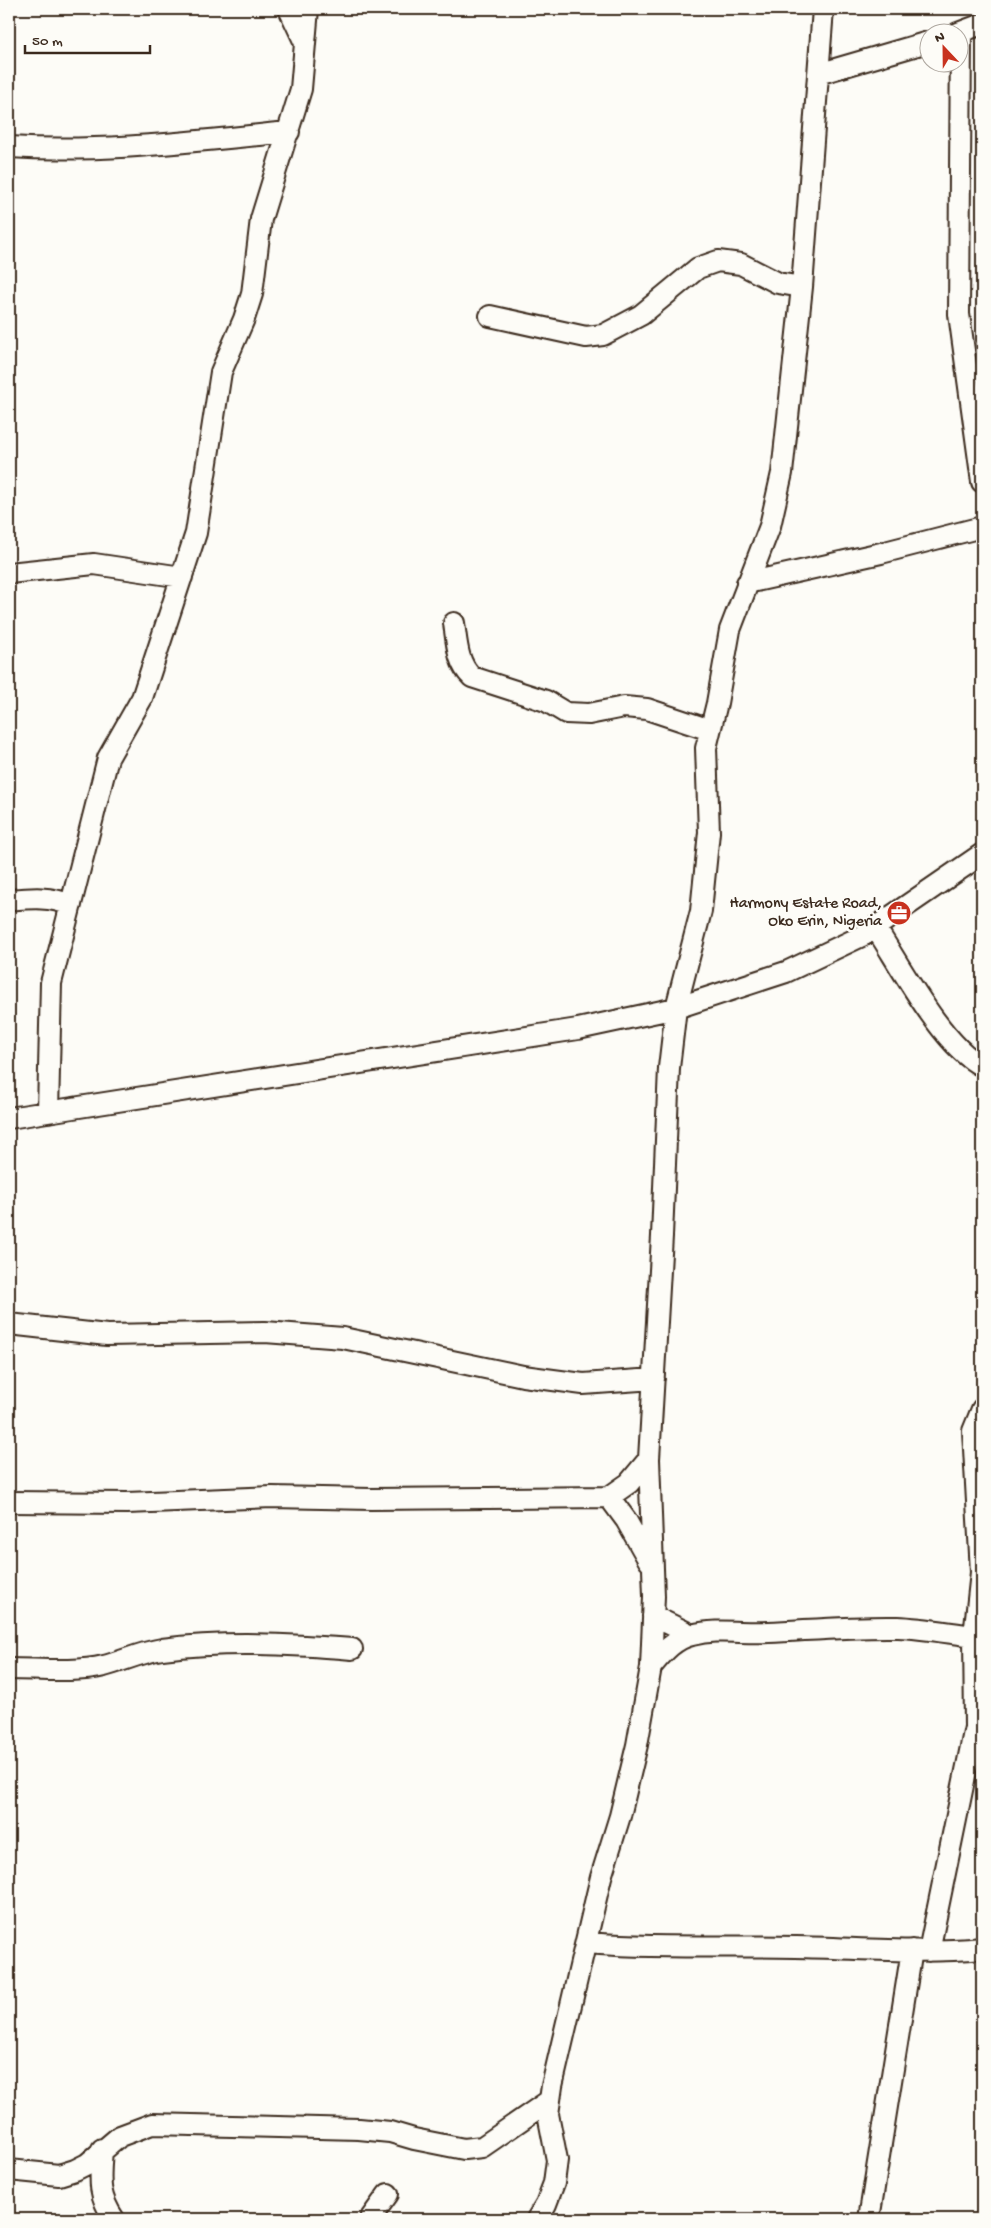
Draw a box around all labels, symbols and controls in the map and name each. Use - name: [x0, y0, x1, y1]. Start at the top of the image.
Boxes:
- scale bar: [25, 22, 150, 54]
- north arrow: [918, 22, 968, 72]
- text: N: [933, 29, 947, 48]
- text: 50 m: [32, 33, 63, 51]
- place label: Harmony Estate Road, Oko Erin, Nigeria: [730, 895, 883, 932]
- office icon: Harmony Estate Road, Oko Erin, Nigeria: [886, 900, 912, 926]

